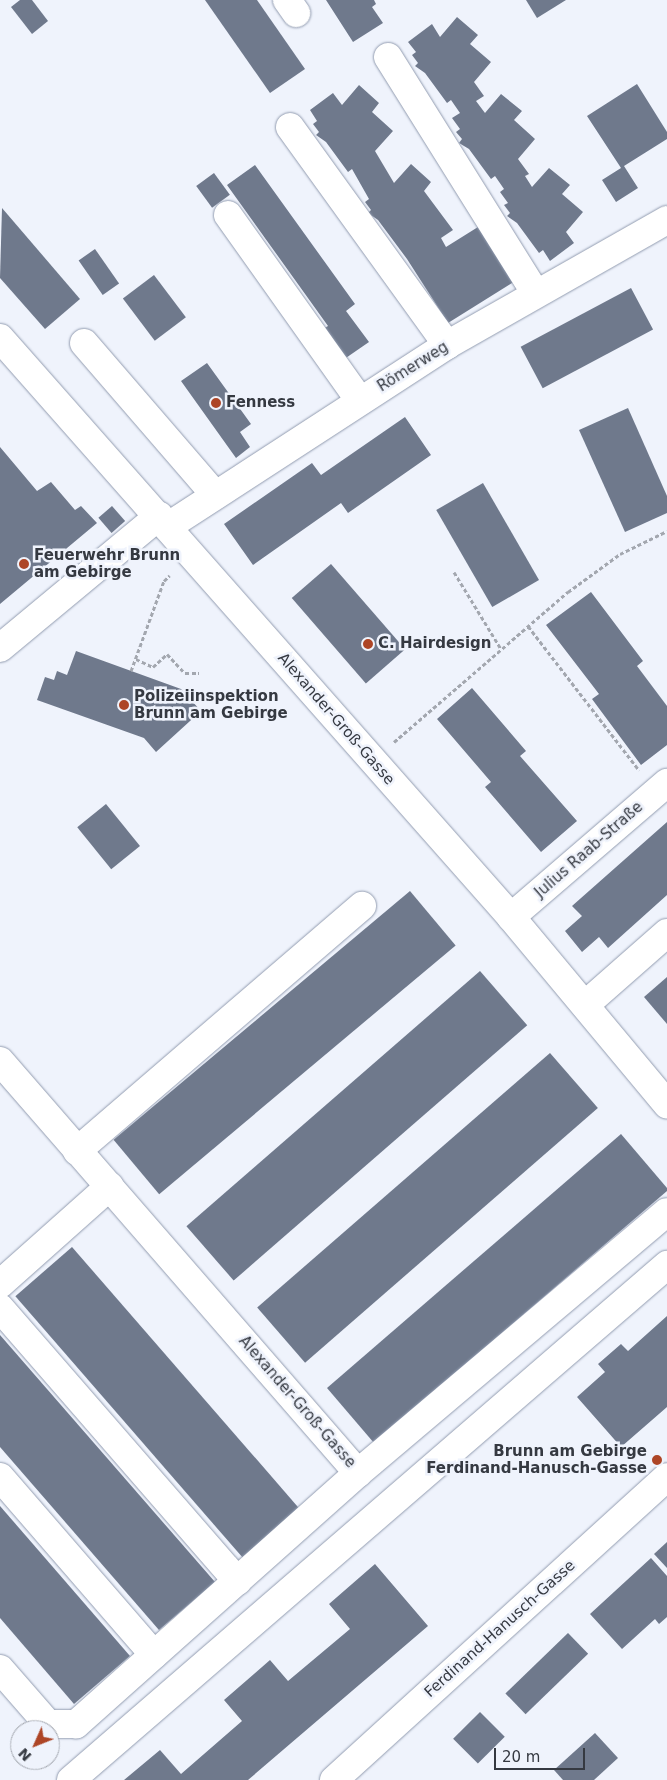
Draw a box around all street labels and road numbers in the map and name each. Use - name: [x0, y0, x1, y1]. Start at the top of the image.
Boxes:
- street label: Römerweg: [374, 338, 452, 396]
- street label: Alexander-Groß-Gasse: [274, 649, 398, 789]
- street label: Julius Raab-Straße: [531, 798, 647, 902]
- street label: Alexander-Groß-Gasse: [235, 1332, 359, 1472]
- street label: Ferdinand-Hanusch-Gasse: [421, 1557, 579, 1701]

